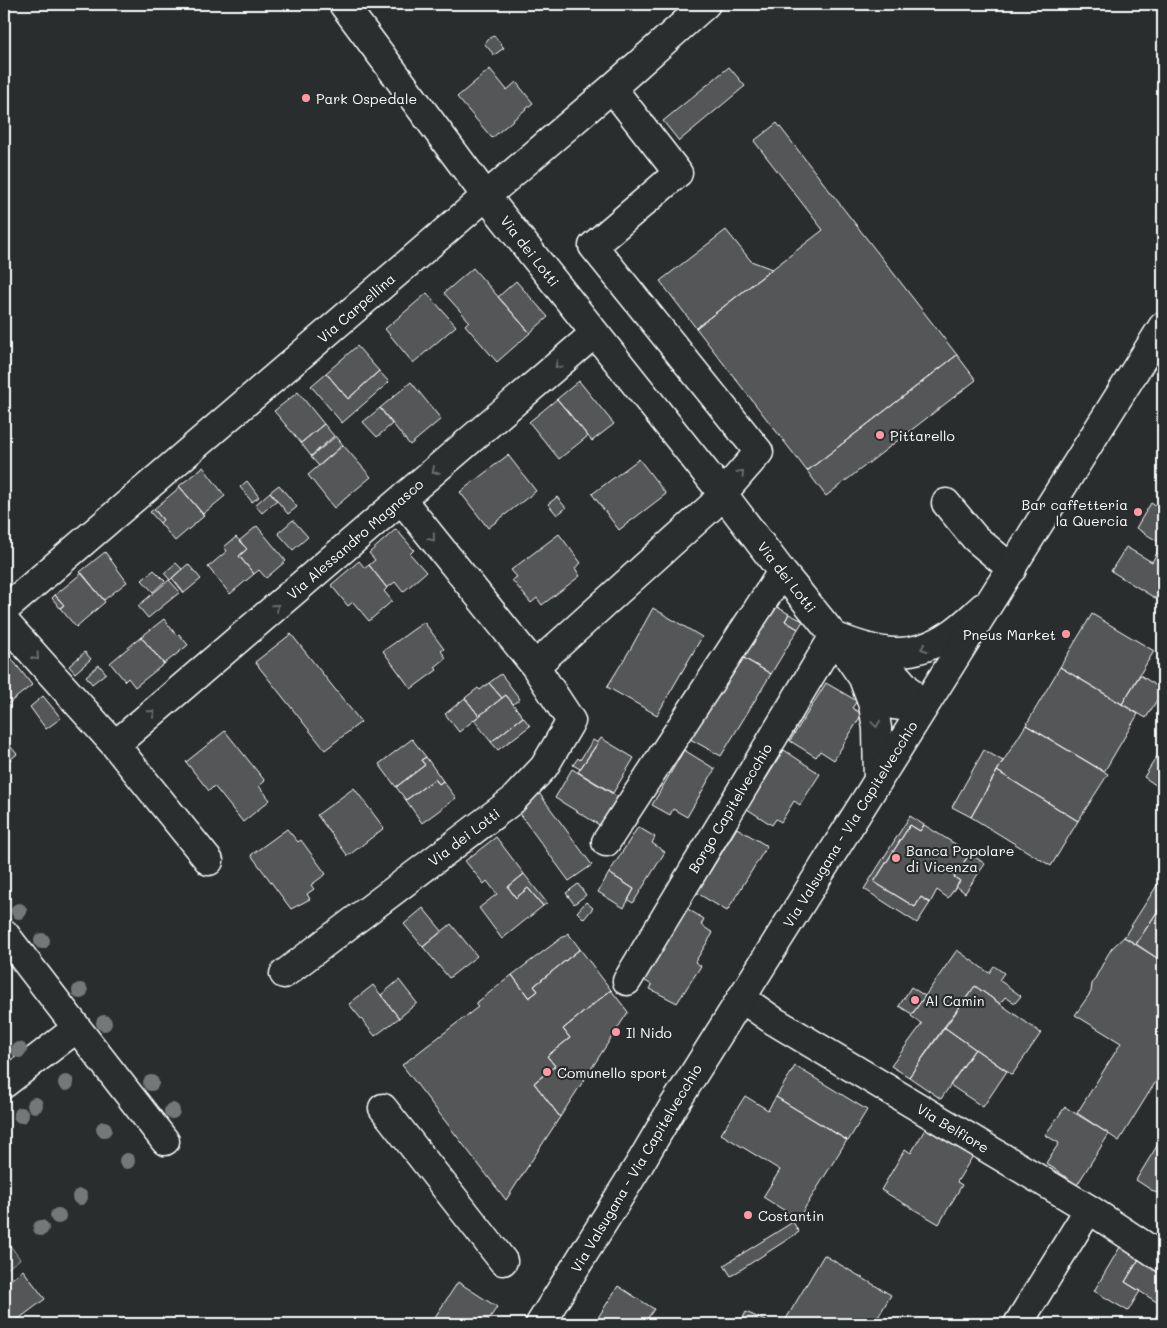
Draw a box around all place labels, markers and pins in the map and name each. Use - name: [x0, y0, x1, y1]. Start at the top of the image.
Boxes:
- place label: Park Ospedale: [316, 89, 417, 108]
- marker: Park Ospedale: [300, 92, 312, 104]
- place label: Pittarello: [890, 426, 955, 445]
- marker: Pittarello: [874, 429, 886, 441]
- place label: Bar caffetteria la Quercia: [1022, 495, 1128, 530]
- marker: Bar caffetteria la Quercia: [1132, 506, 1144, 518]
- place label: Pneus Market: [963, 625, 1056, 644]
- marker: Pneus Market: [1060, 628, 1072, 640]
- place label: Banca Popolare di Vicenza: [906, 841, 1014, 876]
- marker: Banca Popolare di Vicenza: [890, 852, 902, 864]
- place label: Al Camin: [925, 991, 985, 1010]
- marker: Al Camin: [909, 994, 921, 1006]
- place label: Il Nido: [626, 1023, 672, 1042]
- marker: Il Nido: [610, 1026, 622, 1038]
- place label: Comunello sport: [557, 1063, 667, 1082]
- marker: Comunello sport: [541, 1066, 553, 1078]
- place label: Costantin: [758, 1206, 824, 1225]
- marker: Costantin: [742, 1209, 754, 1221]

